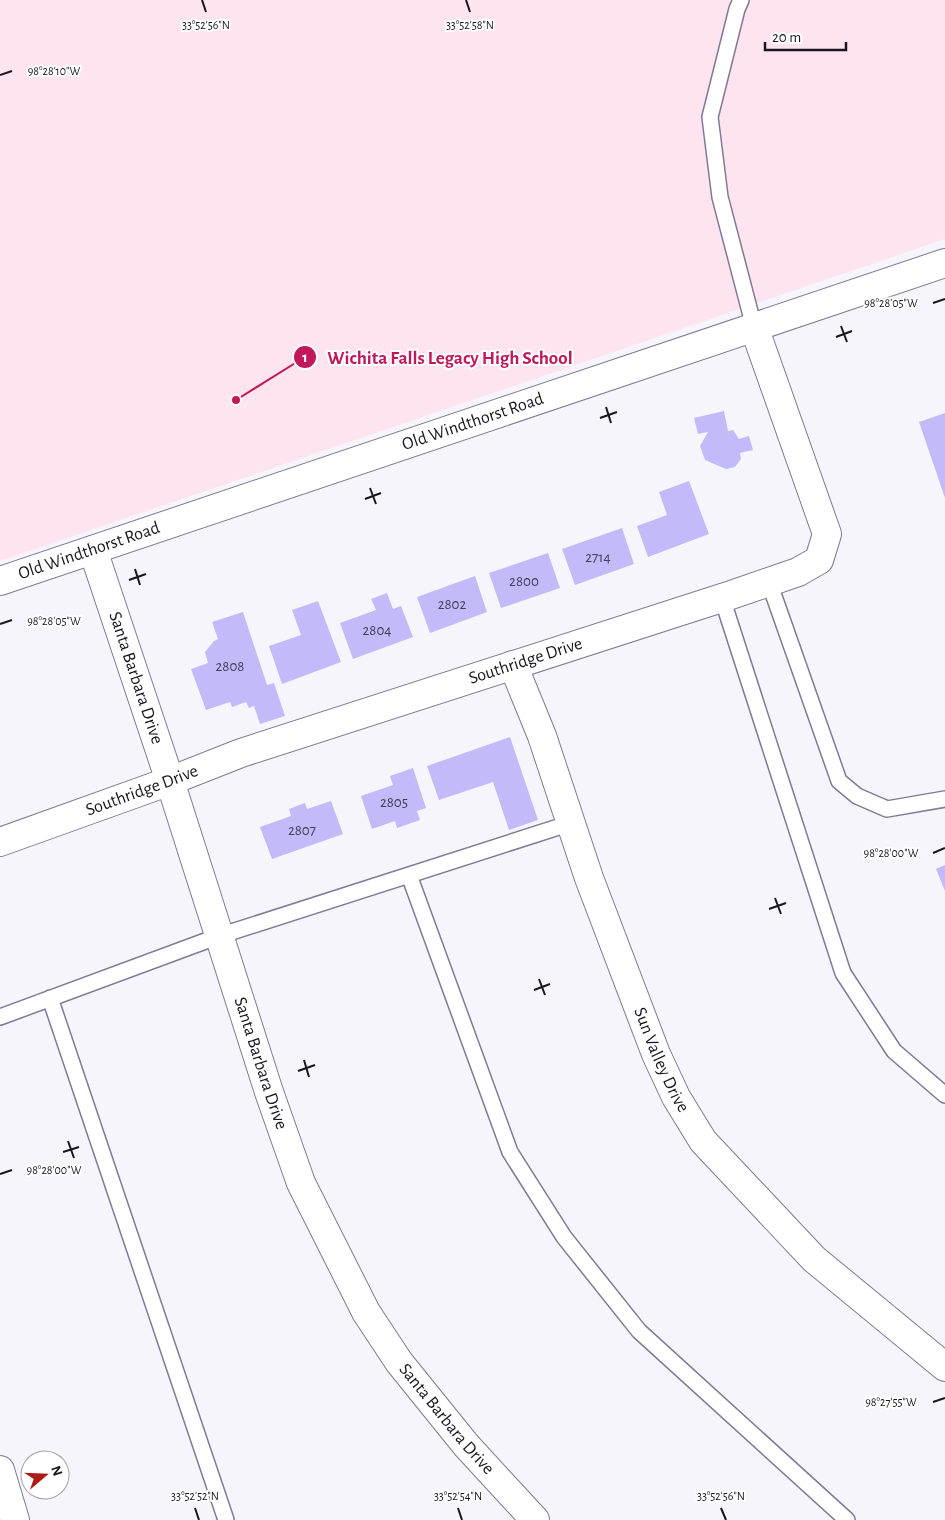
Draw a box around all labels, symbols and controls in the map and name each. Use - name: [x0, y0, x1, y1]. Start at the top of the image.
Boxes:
- text: 33°52'56"N: [182, 19, 230, 31]
- text: 33°52'58"N: [446, 19, 494, 31]
- scale bar: [765, 20, 846, 52]
- text: 20 m: [772, 30, 801, 45]
- text: 98°28'10"W: [28, 65, 81, 77]
- text: 98°28'05"W: [864, 297, 918, 309]
- callout: Wichita Falls Legacy High School: [292, 340, 582, 374]
- text: Wichita Falls Legacy High School: [327, 349, 573, 368]
- text: 1: [302, 350, 308, 365]
- street label: Old Windthorst Road: [400, 390, 546, 454]
- street label: Old Windthorst Road: [16, 519, 162, 583]
- house number: 2714: [585, 550, 611, 565]
- house number: 2800: [509, 574, 539, 589]
- house number: 2802: [438, 597, 467, 612]
- street label: Santa Barbara Drive: [105, 610, 166, 746]
- text: 98°28'05"W: [27, 615, 81, 627]
- house number: 2804: [362, 623, 392, 638]
- street label: Southridge Drive: [467, 635, 585, 688]
- house number: 2808: [216, 659, 244, 674]
- street label: Southridge Drive: [83, 762, 201, 819]
- house number: 2805: [380, 795, 408, 810]
- house number: 2807: [288, 823, 316, 838]
- text: 98°28'00"W: [864, 847, 919, 859]
- street label: Santa Barbara Drive: [230, 995, 290, 1132]
- street label: Sun Valley Drive: [630, 1005, 692, 1116]
- text: 98°28'00"W: [27, 1164, 82, 1176]
- street label: Santa Barbara Drive: [395, 1360, 497, 1478]
- text: 98°27'55"W: [865, 1396, 917, 1408]
- north arrow: [20, 1450, 70, 1500]
- text: N: [48, 1464, 65, 1478]
- text: 33°52'52"N: [171, 1490, 219, 1502]
- text: 33°52'54"N: [434, 1490, 482, 1502]
- text: 33°52'56"N: [697, 1490, 745, 1502]

